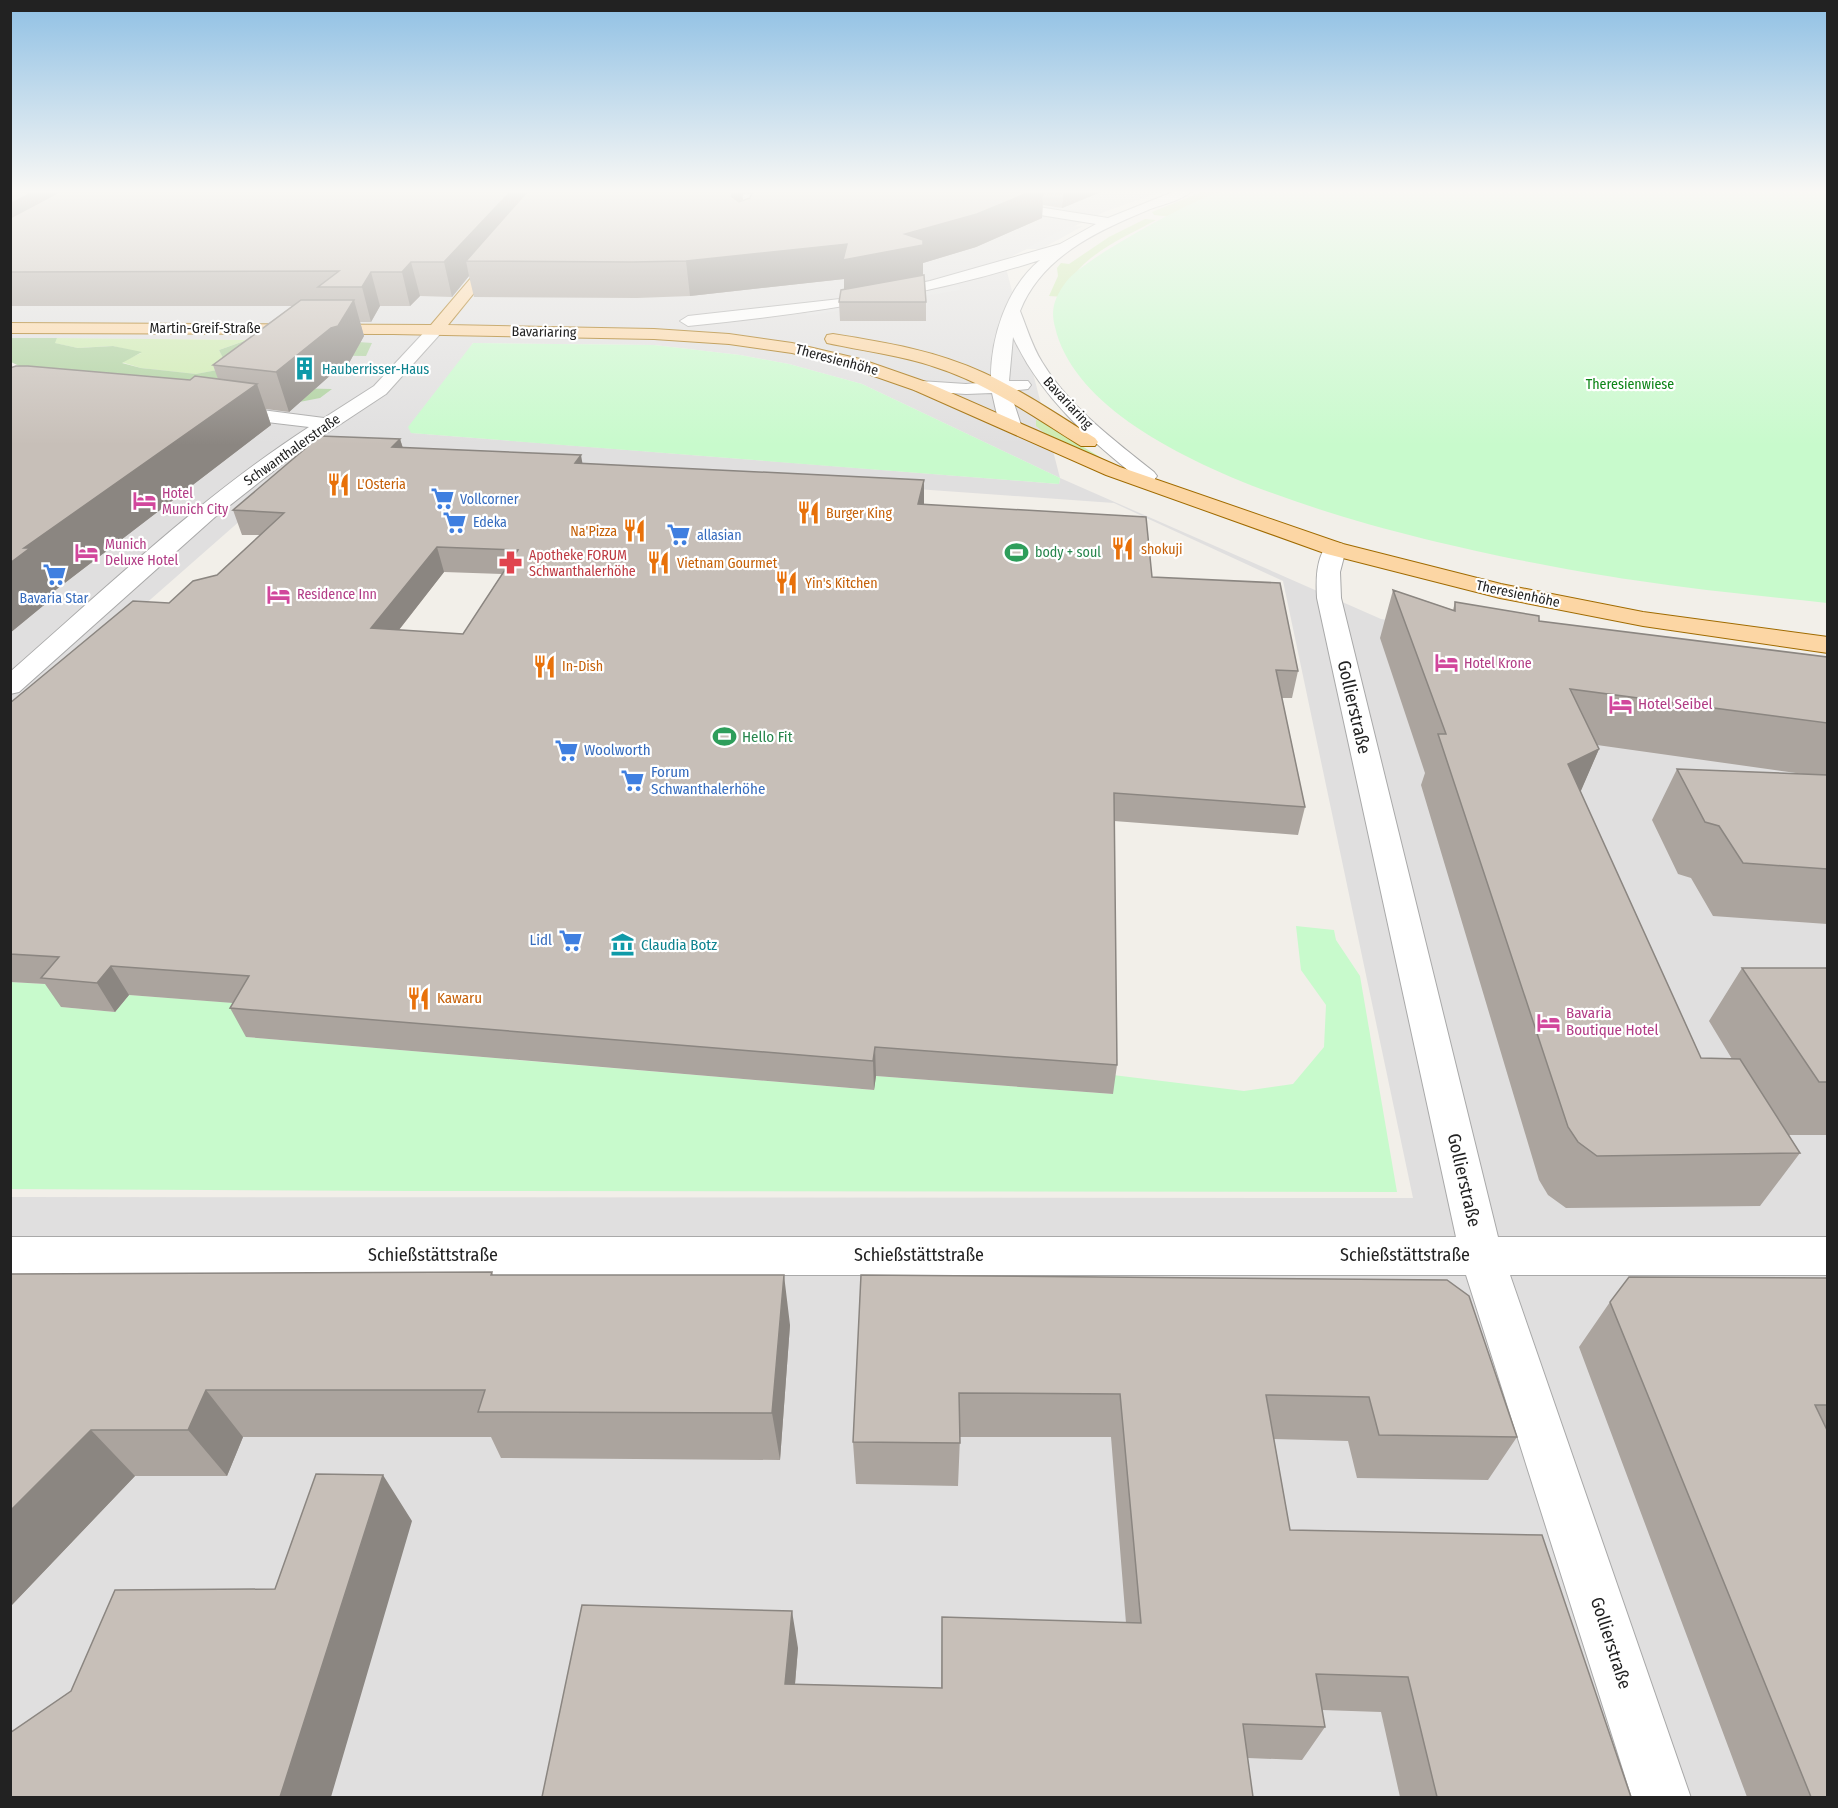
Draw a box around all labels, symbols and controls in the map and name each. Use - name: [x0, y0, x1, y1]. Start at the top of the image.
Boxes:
- street label: Martin-Greif-Straße: [149, 320, 261, 337]
- street label: Bavariaring: [511, 323, 577, 341]
- street label: Theresienhöhe: [794, 341, 880, 379]
- building icon: Hauberrisser-Haus: [291, 356, 317, 382]
- place label: Hauberrisser-Haus: [322, 361, 429, 378]
- street label: Bavariaring: [1040, 373, 1097, 433]
- park label: Theresienwiese: [1586, 376, 1674, 393]
- street label: Schwanthalerstraße: [241, 410, 344, 490]
- restaurant icon: L'Osteria: [326, 471, 352, 497]
- place label: L'Osteria: [357, 476, 406, 493]
- place label: Hotel Munich City: [162, 485, 229, 518]
- supermarket icon: Vollcorner: [429, 486, 455, 512]
- hotel icon: Hotel Munich City: [131, 488, 157, 514]
- place label: Vollcorner: [460, 491, 519, 508]
- restaurant icon: Burger King: [795, 500, 821, 526]
- place label: Burger King: [826, 505, 892, 522]
- supermarket icon: Edeka: [442, 509, 468, 535]
- place label: Edeka: [473, 514, 507, 531]
- restaurant icon: Na'Pizza: [622, 518, 648, 544]
- supermarket icon: allasian: [666, 522, 692, 548]
- place label: Na'Pizza: [570, 523, 617, 540]
- place label: allasian: [697, 527, 742, 544]
- place label: Munich Deluxe Hotel: [105, 536, 178, 569]
- restaurant icon: shokuji: [1110, 536, 1136, 562]
- hotel icon: Munich Deluxe Hotel: [74, 539, 100, 565]
- sports icon: body + soul: [1004, 539, 1030, 565]
- place label: shokuji: [1141, 541, 1183, 558]
- place label: body + soul: [1035, 544, 1101, 561]
- place label: Apotheke FORUM Schwanthalerhöhe: [529, 547, 636, 580]
- pharmacy icon: Apotheke FORUM Schwanthalerhöhe: [498, 550, 524, 576]
- restaurant icon: Vietnam Gourmet: [646, 550, 672, 576]
- place label: Vietnam Gourmet: [677, 555, 778, 572]
- supermarket icon: Bavaria Star: [41, 561, 67, 587]
- restaurant icon: Yin's Kitchen: [774, 570, 800, 596]
- place label: Yin's Kitchen: [805, 575, 878, 592]
- street label: Theresienhöhe: [1475, 577, 1561, 611]
- hotel icon: Residence Inn: [266, 581, 292, 607]
- place label: Residence Inn: [297, 586, 377, 603]
- place label: Bavaria Star: [20, 590, 89, 607]
- hotel icon: Hotel Krone: [1433, 650, 1459, 676]
- restaurant icon: In-Dish: [531, 653, 557, 679]
- place label: Hotel Krone: [1464, 655, 1532, 672]
- place label: In-Dish: [562, 658, 603, 675]
- street label: Gollierstraße: [1333, 658, 1375, 756]
- hotel icon: Hotel Seibel: [1607, 691, 1633, 717]
- place label: Hotel Seibel: [1638, 695, 1713, 713]
- sports icon: Hello Fit: [711, 724, 737, 750]
- place label: Hello Fit: [742, 728, 793, 746]
- supermarket icon: Woolworth: [553, 737, 579, 763]
- place label: Woolworth: [584, 741, 651, 759]
- place label: Forum Schwanthalerhöhe: [651, 763, 765, 798]
- supermarket icon: Forum Schwanthalerhöhe: [620, 768, 646, 794]
- supermarket icon: Lidl: [557, 927, 583, 953]
- place label: Lidl: [530, 931, 552, 949]
- museum icon: Claudia Botz: [610, 932, 636, 958]
- place label: Claudia Botz: [641, 936, 717, 954]
- restaurant icon: Kawaru: [406, 985, 432, 1011]
- place label: Kawaru: [437, 989, 482, 1007]
- place label: Bavaria Boutique Hotel: [1566, 1004, 1659, 1039]
- hotel icon: Bavaria Boutique Hotel: [1535, 1009, 1561, 1035]
- street label: Gollierstraße: [1443, 1131, 1485, 1229]
- street label: Schießstättstraße: [368, 1244, 498, 1266]
- street label: Schießstättstraße: [854, 1244, 984, 1266]
- street label: Schießstättstraße: [1340, 1244, 1470, 1266]
- street label: Gollierstraße: [1586, 1594, 1636, 1692]

